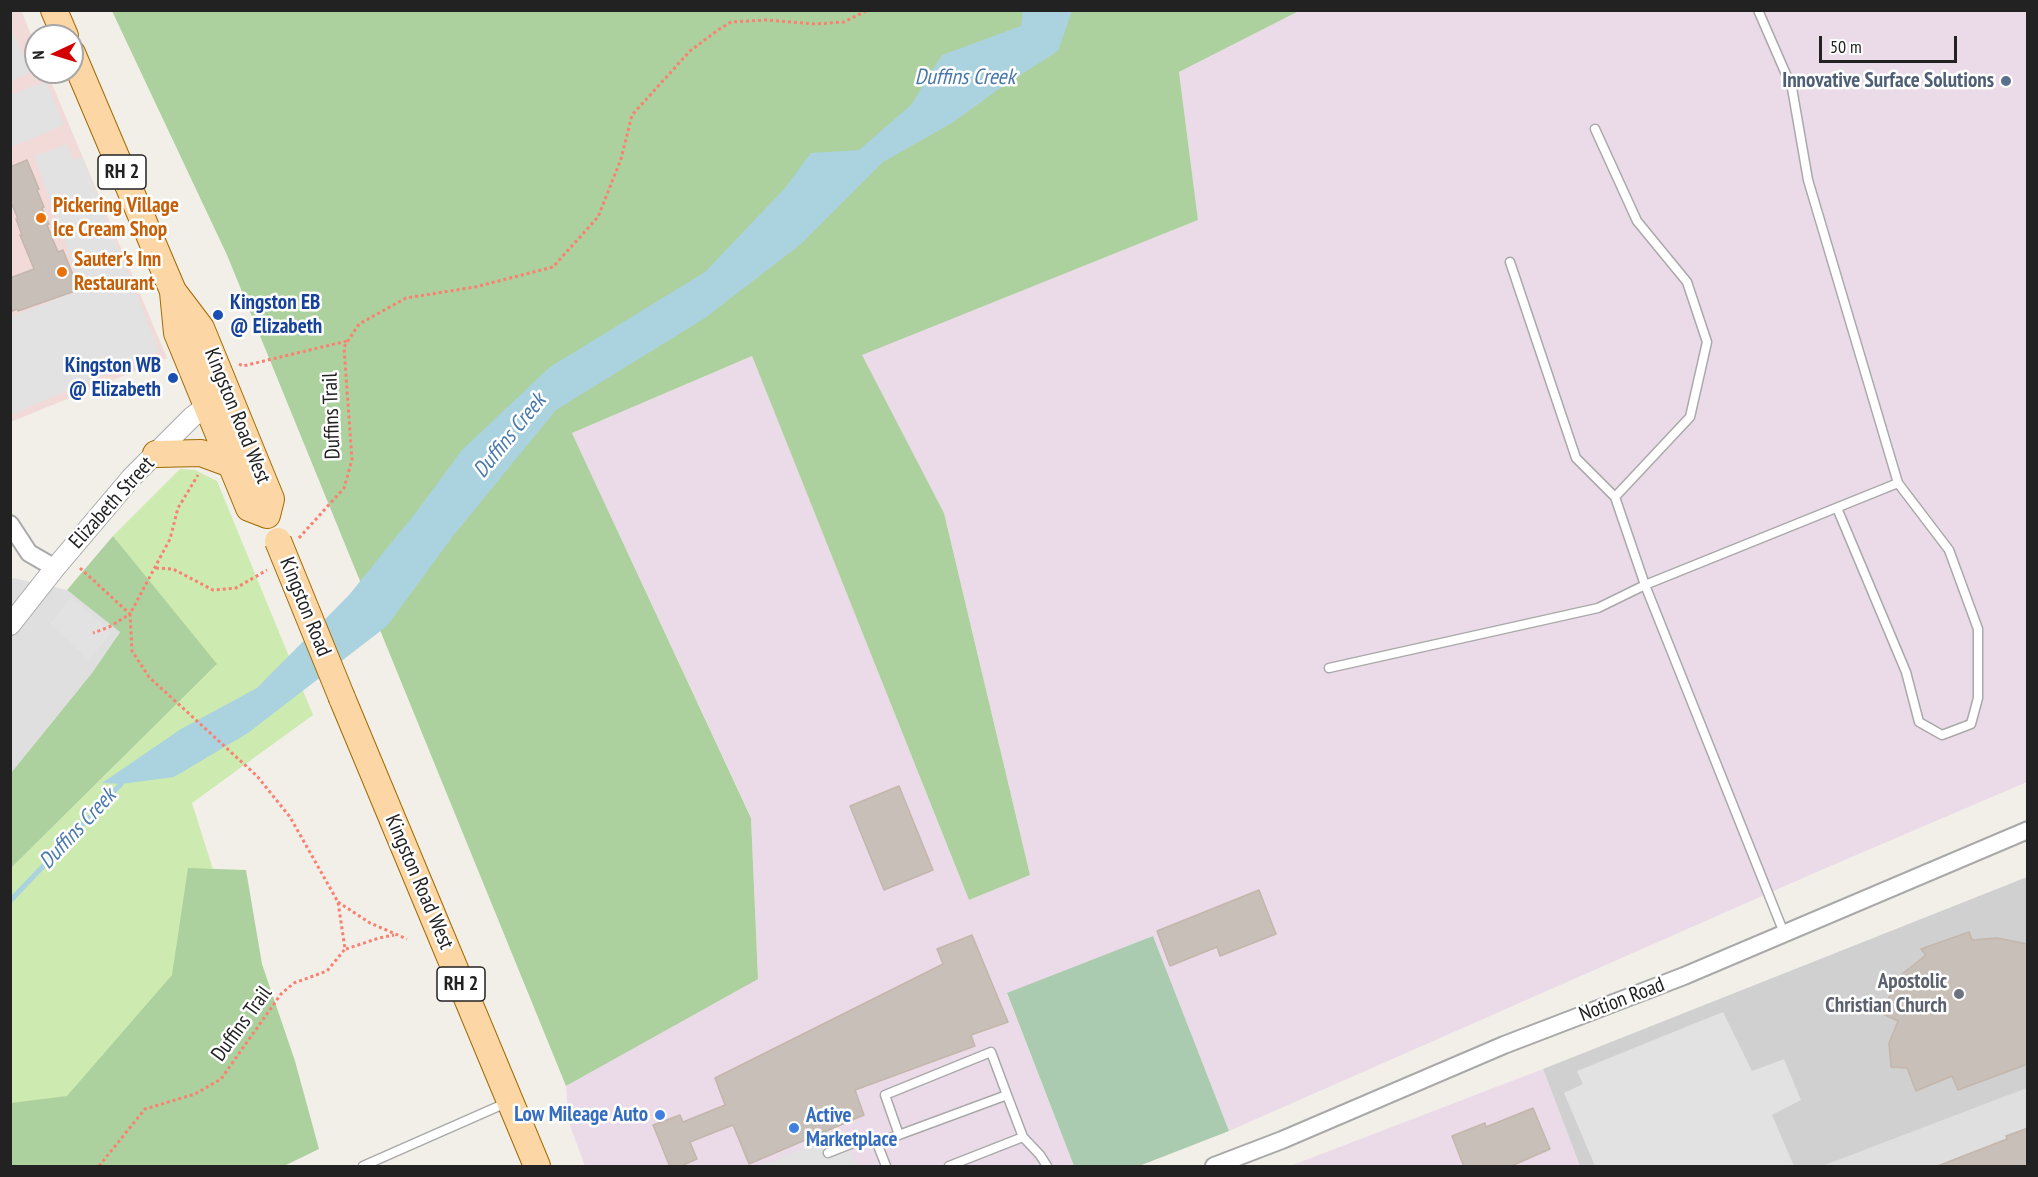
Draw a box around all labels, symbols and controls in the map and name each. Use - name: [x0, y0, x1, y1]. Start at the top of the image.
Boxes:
- north arrow: [24, 24, 84, 84]
- scale bar: [1822, 24, 1960, 62]
- text: 50 m: [1830, 35, 1862, 58]
- text: N: [28, 50, 48, 60]
- water label: Duffins Creek: [915, 65, 1015, 91]
- place label: Innovative Surface Solutions: [1782, 68, 1994, 94]
- marker: Innovative Surface Solutions: [1999, 74, 2013, 88]
- road number: RH 2: [98, 155, 146, 189]
- place label: Pickering Village Ice Cream Shop: [53, 193, 179, 243]
- marker: Pickering Village Ice Cream Shop: [34, 211, 48, 225]
- place label: Sauter's Inn Restaurant: [74, 247, 161, 297]
- marker: Sauter's Inn Restaurant: [55, 265, 69, 279]
- place label: Kingston EB @ Elizabeth: [230, 290, 322, 340]
- marker: Kingston EB @ Elizabeth: [211, 308, 225, 322]
- street label: Kingston Road West: [198, 345, 276, 487]
- place label: Kingston WB @ Elizabeth: [65, 353, 161, 403]
- marker: Kingston WB @ Elizabeth: [166, 371, 180, 385]
- street label: Duffins Trail: [318, 372, 346, 460]
- water label: Duffins Creek: [468, 389, 552, 483]
- street label: Elizabeth Street: [64, 452, 160, 554]
- street label: Kingston Road: [274, 554, 336, 660]
- water label: Duffins Creek: [34, 783, 122, 875]
- street label: Kingston Road West: [379, 811, 459, 953]
- road number: RH 2: [437, 967, 485, 1001]
- place label: Apostolic Christian Church: [1825, 969, 1947, 1019]
- street label: Notion Road: [1576, 972, 1668, 1028]
- street label: Duffins Trail: [206, 982, 278, 1066]
- marker: Apostolic Christian Church: [1952, 987, 1966, 1001]
- place label: Low Mileage Auto: [514, 1102, 648, 1128]
- place label: Active Marketplace: [806, 1103, 898, 1153]
- marker: Low Mileage Auto: [653, 1108, 667, 1122]
- marker: Active Marketplace: [787, 1121, 801, 1135]

